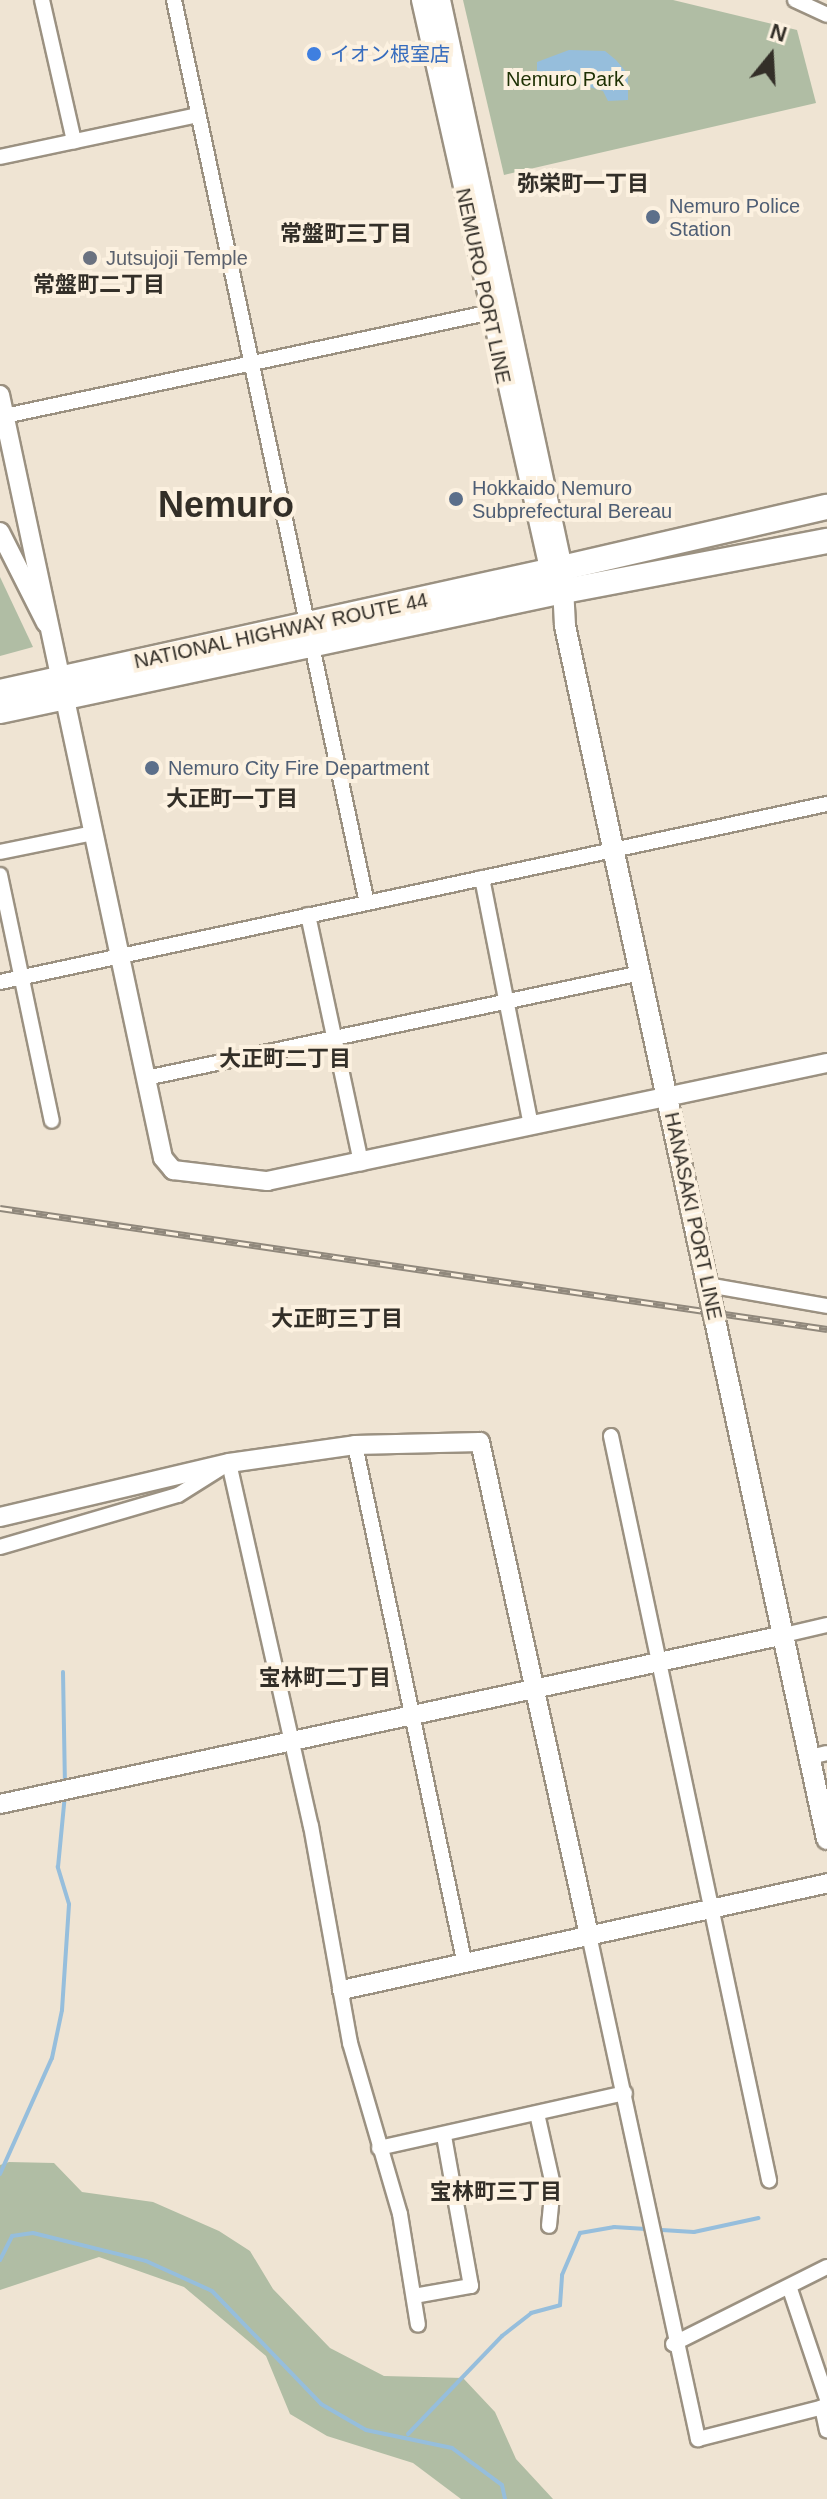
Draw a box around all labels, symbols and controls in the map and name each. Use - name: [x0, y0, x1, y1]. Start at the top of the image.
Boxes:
- north arrow: [731, 16, 811, 96]
- text: N: [767, 18, 790, 47]
- place label: イオン根室店: [330, 42, 450, 66]
- marker: イオン根室店: [305, 45, 323, 63]
- park label: Nemuro Park: [506, 67, 624, 91]
- district label: 弥栄町一丁目: [517, 171, 649, 197]
- street label: NEMURO PORT LINE: [451, 186, 515, 386]
- place label: Nemuro Police Station: [669, 194, 800, 241]
- marker: Nemuro Police Station: [644, 208, 662, 226]
- district label: 常盤町三丁目: [280, 221, 412, 247]
- place label: Jutsujoji Temple: [106, 246, 248, 270]
- marker: Jutsujoji Temple: [81, 249, 99, 267]
- district label: 常盤町二丁目: [33, 272, 165, 298]
- place label: Hokkaido Nemuro Subprefectural Bereau: [472, 476, 672, 523]
- district label: Nemuro: [158, 483, 294, 527]
- marker: Hokkaido Nemuro Subprefectural Bereau: [447, 490, 465, 508]
- street label: NATIONAL HIGHWAY ROUTE 44: [131, 588, 431, 674]
- place label: Nemuro City Fire Department: [168, 756, 429, 780]
- marker: Nemuro City Fire Department: [143, 759, 161, 777]
- district label: 大正町一丁目: [166, 786, 298, 812]
- district label: 大正町二丁目: [219, 1046, 351, 1072]
- street label: HANASAKI PORT LINE: [659, 1110, 727, 1322]
- district label: 大正町三丁目: [271, 1306, 403, 1332]
- district label: 宝林町二丁目: [259, 1665, 391, 1691]
- district label: 宝林町三丁目: [430, 2179, 562, 2205]

